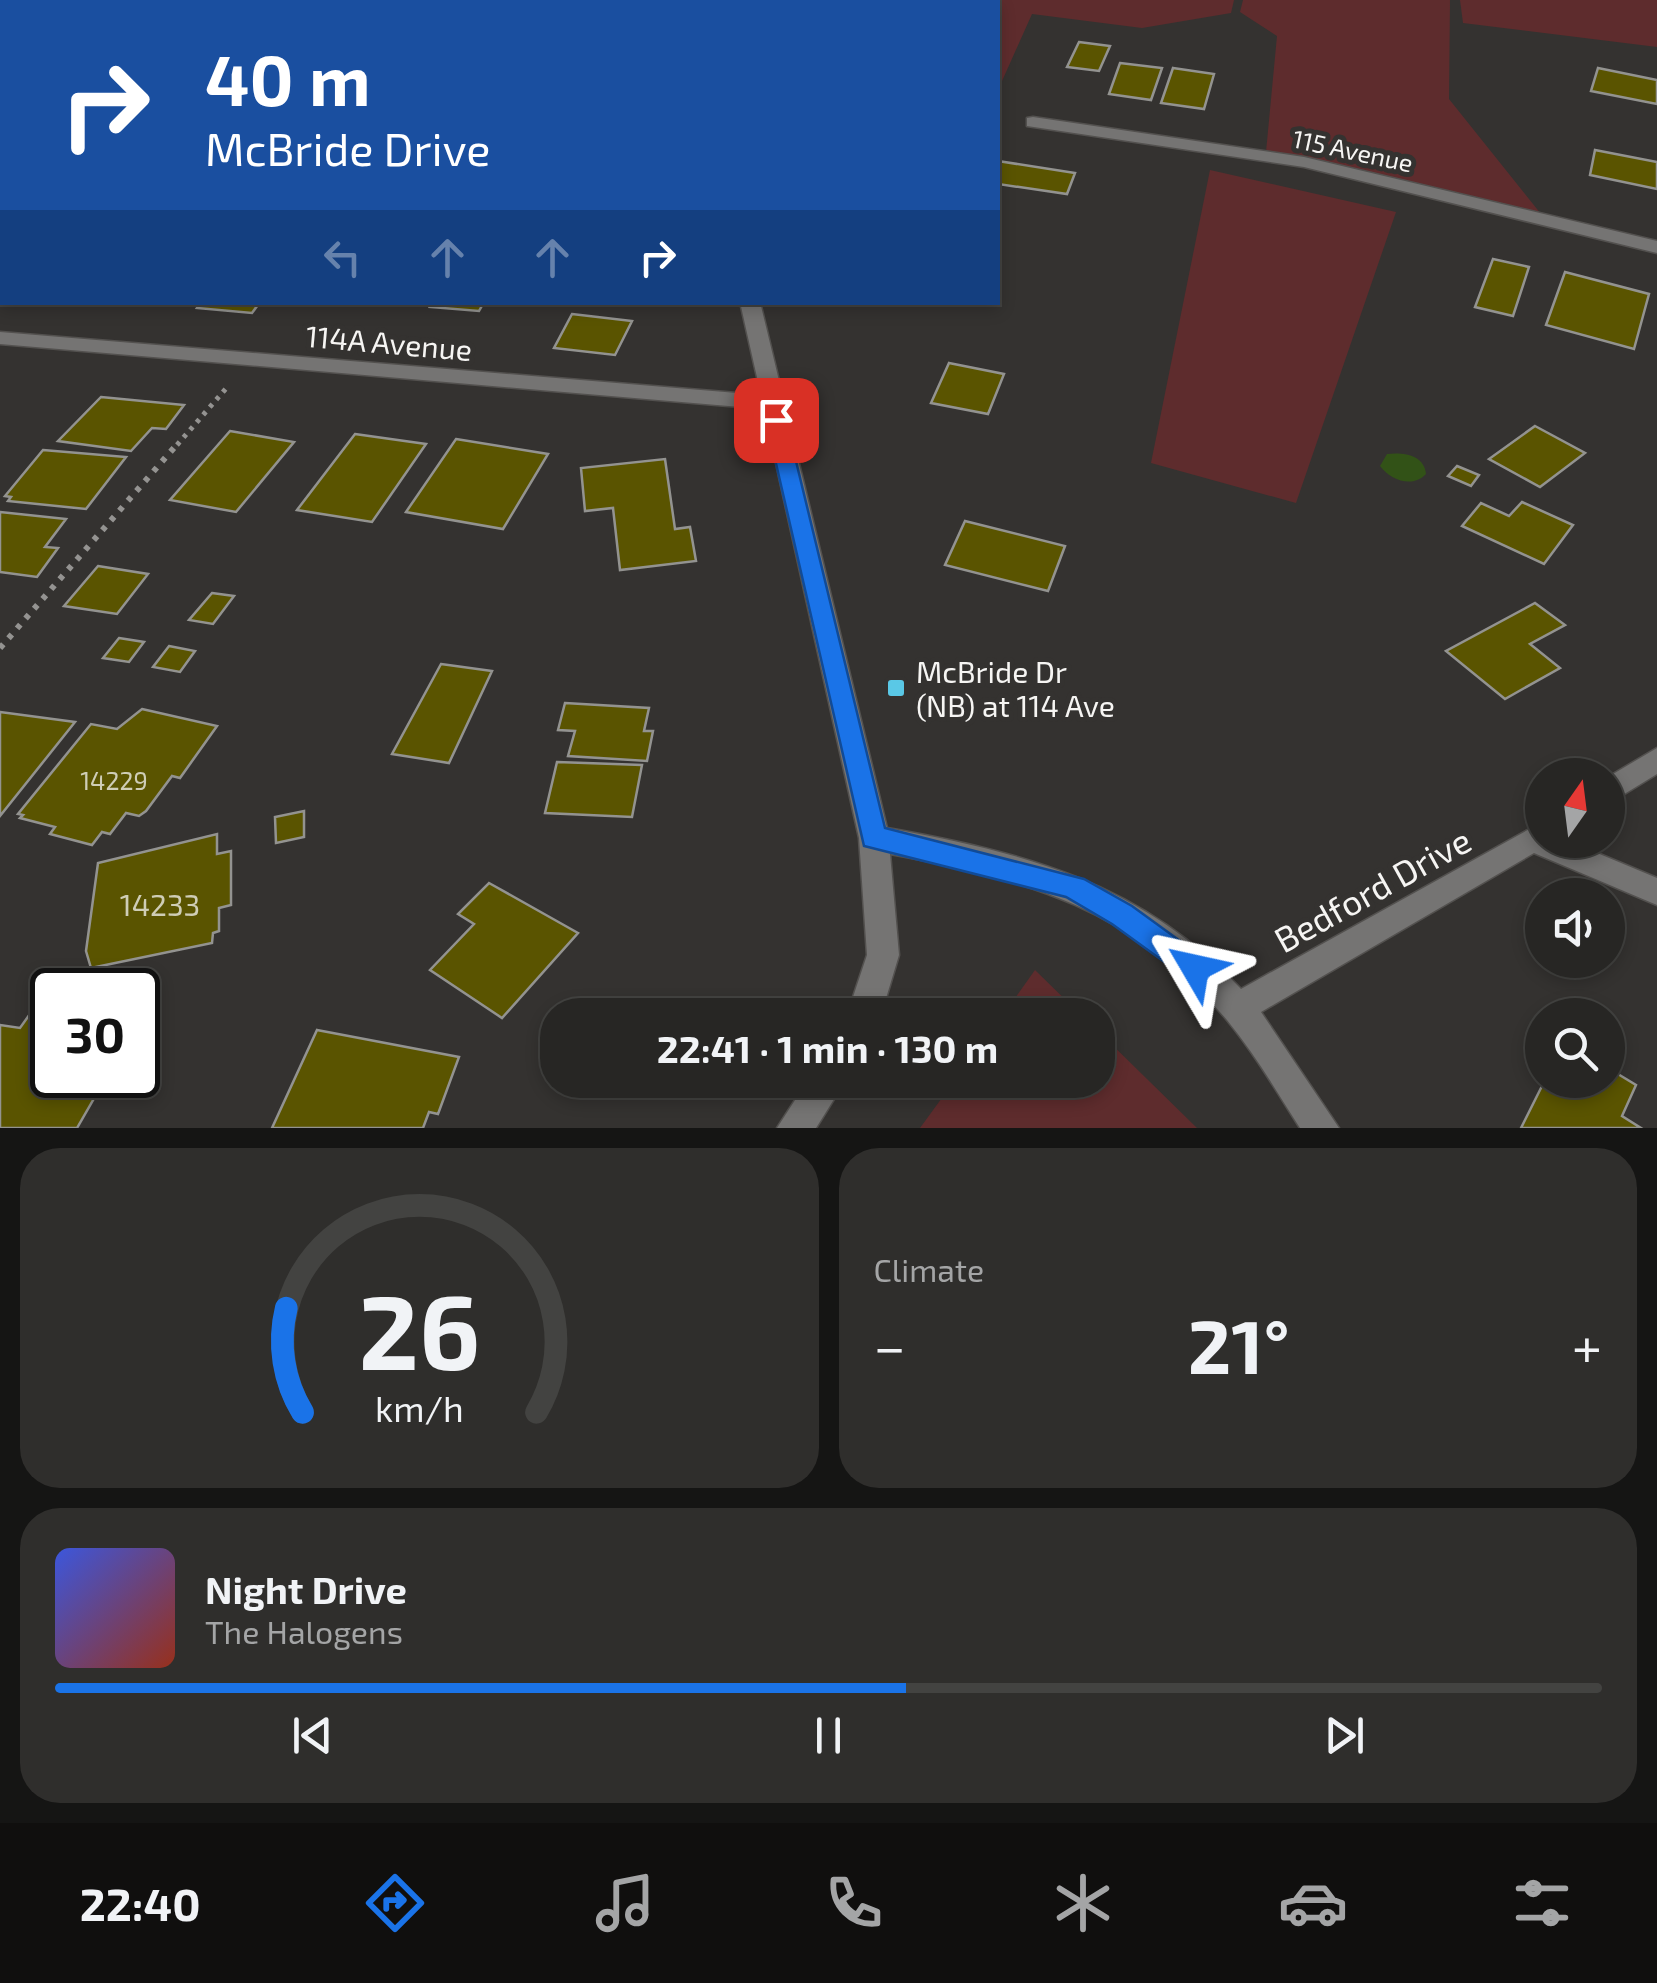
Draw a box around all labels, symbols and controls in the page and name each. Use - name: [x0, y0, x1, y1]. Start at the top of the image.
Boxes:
- text: 40 m: [205, 36, 371, 120]
- icon: right: [40, 40, 170, 170]
- text: McBride Drive: [205, 121, 490, 175]
- street label: 115 Avenue: [1290, 123, 1416, 177]
- icon: left: [315, 230, 370, 285]
- icon: ahead: [420, 230, 475, 285]
- icon: ahead: [525, 230, 580, 285]
- icon: right: [630, 230, 685, 285]
- street label: 114A Avenue: [304, 317, 474, 367]
- pin: [734, 378, 819, 463]
- icon: arrive: [749, 393, 804, 448]
- place label: McBride Dr (NB) at 114 Ave: [916, 653, 1115, 723]
- marker: McBride Dr (NB) at 114 Ave: [885, 677, 907, 699]
- north arrow: [1525, 758, 1625, 858]
- map controls: [1525, 758, 1625, 1098]
- house number: 14229: [80, 765, 148, 795]
- street label: Bedford Drive: [1266, 818, 1478, 960]
- button: sound: [1525, 878, 1625, 978]
- house number: 14233: [120, 886, 200, 922]
- position arrow: [1143, 916, 1247, 1020]
- speed limit sign: 30: [30, 968, 160, 1098]
- button: search: [1525, 998, 1625, 1098]
- text: 22:41 · 1 min · 130 m: [657, 1025, 998, 1071]
- text: Climate: [874, 1250, 984, 1288]
- text: 26: [358, 1266, 480, 1391]
- text: 21°: [1188, 1299, 1290, 1389]
- text: −: [874, 1312, 906, 1378]
- text: +: [1572, 1312, 1602, 1378]
- text: km/h: [375, 1386, 464, 1429]
- text: Night Drive: [205, 1566, 407, 1612]
- text: The Halogens: [205, 1612, 403, 1650]
- icon: previous: [285, 1708, 340, 1763]
- icon: pause: [801, 1708, 856, 1763]
- icon: next: [1317, 1708, 1372, 1763]
- icon: directions: [360, 1868, 430, 1938]
- icon: music: [590, 1868, 660, 1938]
- icon: phone: [819, 1868, 889, 1938]
- icon: climate: [1048, 1868, 1118, 1938]
- icon: car: [1278, 1868, 1348, 1938]
- icon: filters: [1507, 1868, 1577, 1938]
- text: 22:40: [80, 1876, 201, 1930]

